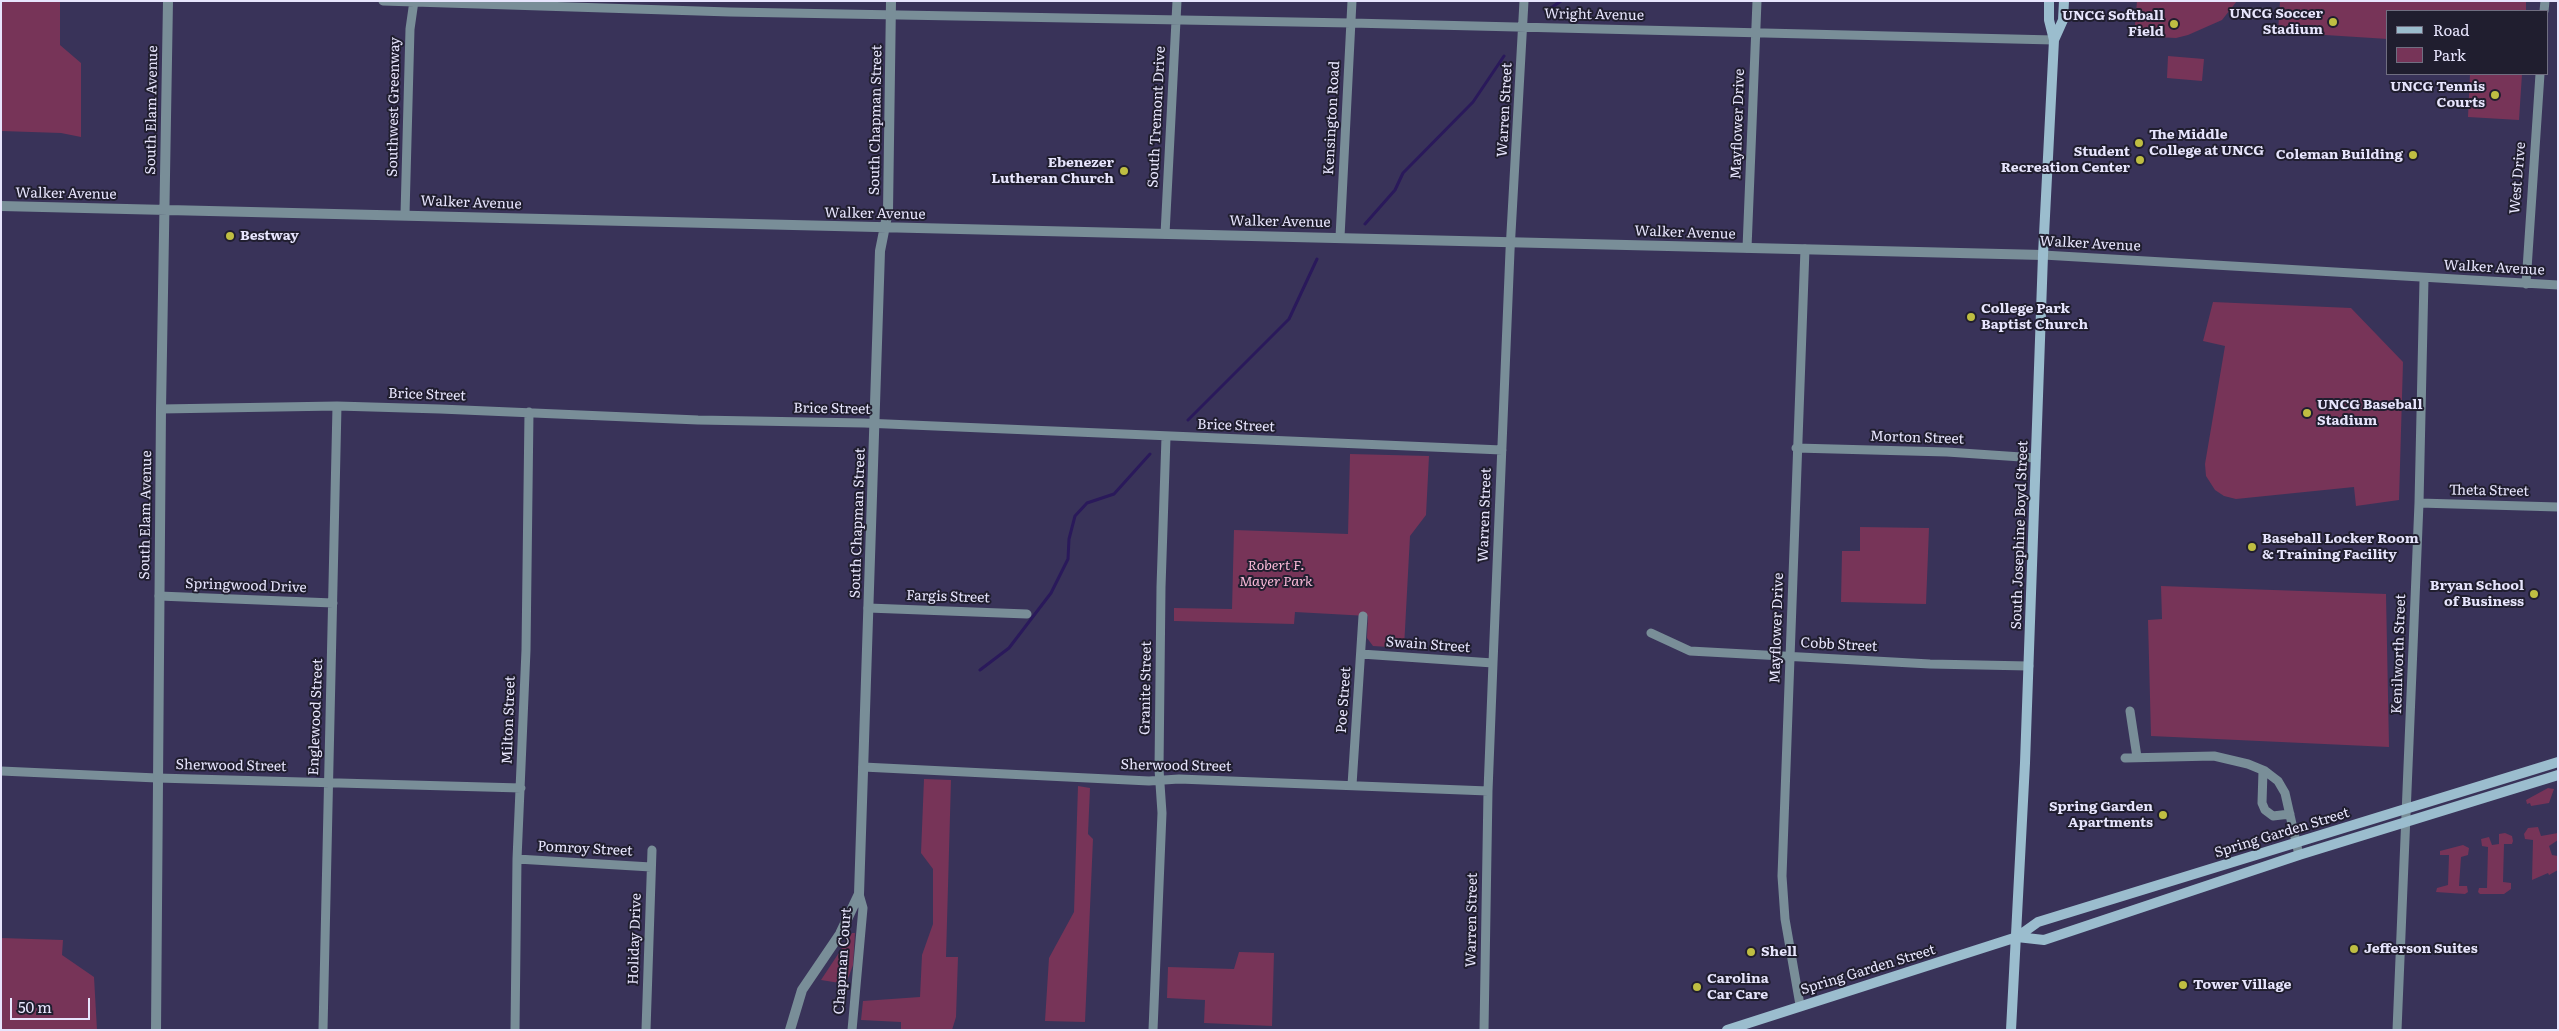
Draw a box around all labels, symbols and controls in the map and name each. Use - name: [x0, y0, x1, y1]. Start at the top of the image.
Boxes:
- street label: Wright Avenue: [1544, 6, 1644, 24]
- place label: UNCG Soccer Stadium: [2229, 6, 2323, 38]
- place label: UNCG Softball Field: [2062, 8, 2164, 40]
- legend: [2386, 10, 2549, 75]
- marker: UNCG Soccer Stadium: [2327, 16, 2339, 28]
- marker: UNCG Softball Field: [2168, 18, 2180, 30]
- text: Road: [2433, 18, 2469, 41]
- street label: Southwest Greenway: [384, 37, 404, 177]
- text: Park: [2433, 43, 2466, 66]
- street label: South Elam Avenue: [142, 45, 162, 175]
- street label: South Chapman Street: [866, 45, 886, 195]
- street label: South Tremont Drive: [1145, 46, 1169, 188]
- street label: Kensington Road: [1321, 60, 1343, 176]
- street label: Warren Street: [1494, 62, 1516, 158]
- street label: Mayflower Drive: [1728, 68, 1748, 180]
- place label: UNCG Tennis Courts: [2390, 79, 2485, 111]
- marker: UNCG Tennis Courts: [2489, 89, 2501, 101]
- place label: The Middle College at UNCG: [2149, 127, 2264, 160]
- marker: The Middle College at UNCG: [2133, 137, 2145, 149]
- street label: West Drive: [2506, 141, 2530, 215]
- place label: Student Recreation Center: [2001, 144, 2130, 176]
- place label: Coleman Building: [2276, 147, 2403, 163]
- marker: Coleman Building: [2407, 149, 2419, 161]
- marker: Student Recreation Center: [2134, 154, 2146, 166]
- place label: Ebenezer Lutheran Church: [991, 155, 1114, 188]
- marker: Ebenezer Lutheran Church: [1118, 165, 1130, 177]
- street label: Walker Avenue: [15, 185, 117, 203]
- street label: Walker Avenue: [420, 193, 522, 213]
- street label: Walker Avenue: [824, 205, 926, 223]
- street label: Walker Avenue: [1229, 213, 1331, 231]
- street label: Walker Avenue: [1634, 223, 1736, 243]
- place label: Bestway: [240, 228, 299, 244]
- marker: Bestway: [224, 230, 236, 242]
- street label: Walker Avenue: [2039, 233, 2141, 255]
- street label: Walker Avenue: [2443, 257, 2545, 279]
- place label: College Park Baptist Church: [1981, 301, 2088, 334]
- marker: College Park Baptist Church: [1965, 311, 1977, 323]
- street label: Brice Street: [388, 385, 466, 405]
- place label: UNCG Baseball Stadium: [2317, 397, 2422, 430]
- street label: Brice Street: [793, 400, 871, 418]
- marker: UNCG Baseball Stadium: [2301, 407, 2313, 419]
- street label: Brice Street: [1197, 416, 1275, 436]
- street label: Morton Street: [1870, 428, 1964, 448]
- street label: South Josephine Boyd Street: [2008, 440, 2032, 630]
- street label: South Chapman Street: [847, 447, 869, 599]
- street label: South Elam Avenue: [136, 450, 156, 580]
- street label: Warren Street: [1475, 467, 1495, 563]
- street label: Theta Street: [2449, 482, 2529, 500]
- place label: Baseball Locker Room & Training Facility: [2262, 531, 2419, 564]
- marker: Baseball Locker Room & Training Facility: [2246, 541, 2258, 553]
- park label: Robert F. Mayer Park: [1239, 558, 1313, 590]
- street label: Mayflower Drive: [1767, 572, 1787, 684]
- street label: Springwood Drive: [185, 575, 307, 597]
- place label: Bryan School of Business: [2430, 578, 2524, 610]
- street label: Fargis Street: [906, 587, 990, 607]
- marker: Bryan School of Business: [2528, 588, 2540, 600]
- street label: Kenilworth Street: [2389, 594, 2409, 714]
- street label: Swain Street: [1385, 634, 1471, 656]
- street label: Cobb Street: [1800, 635, 1878, 655]
- street label: Granite Street: [1137, 641, 1155, 735]
- street label: Englewood Street: [306, 658, 326, 776]
- street label: Poe Street: [1333, 666, 1355, 734]
- street label: Milton Street: [499, 675, 519, 765]
- street label: Sherwood Street: [175, 757, 287, 775]
- street label: Sherwood Street: [1120, 757, 1232, 775]
- place label: Spring Garden Apartments: [2049, 799, 2153, 832]
- street label: Spring Garden Street: [2213, 804, 2351, 862]
- marker: Spring Garden Apartments: [2157, 809, 2169, 821]
- street label: Pomroy Street: [537, 838, 633, 860]
- street label: Warren Street: [1463, 872, 1481, 968]
- street label: Holiday Drive: [625, 893, 645, 985]
- street label: Chapman Court: [831, 907, 855, 1015]
- street label: Spring Garden Street: [1799, 941, 1937, 999]
- place label: Jefferson Suites: [2364, 941, 2478, 957]
- marker: Jefferson Suites: [2348, 943, 2360, 955]
- place label: Shell: [1761, 944, 1797, 960]
- marker: Shell: [1745, 946, 1757, 958]
- place label: Carolina Car Care: [1707, 971, 1769, 1004]
- place label: Tower Village: [2193, 977, 2292, 993]
- marker: Tower Village: [2177, 979, 2189, 991]
- marker: Carolina Car Care: [1691, 981, 1703, 993]
- scale bar: [12, 988, 92, 1020]
- text: 50 m: [18, 995, 52, 1018]

